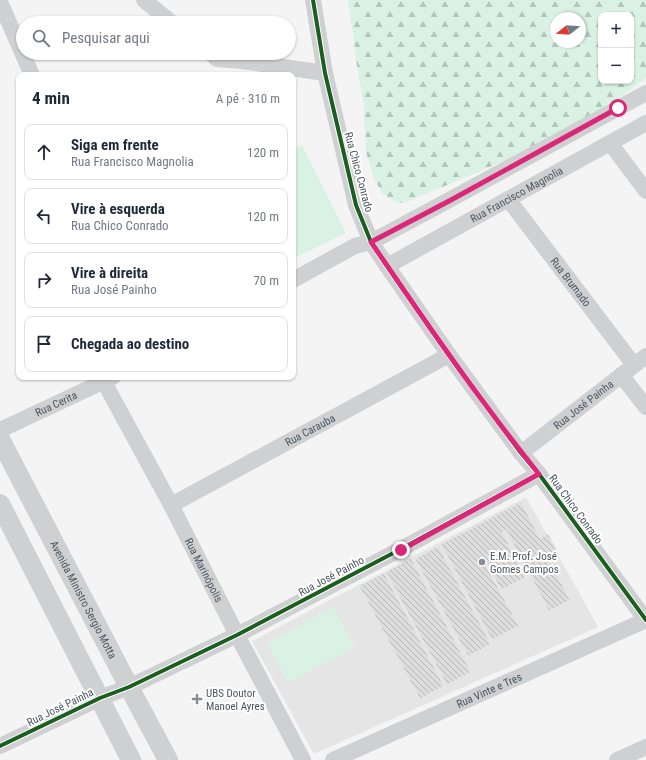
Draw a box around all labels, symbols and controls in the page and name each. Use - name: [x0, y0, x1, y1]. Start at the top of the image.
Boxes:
- north arrow: [550, 12, 586, 48]
- map controls: [598, 12, 634, 84]
- button: +: [598, 12, 634, 48]
- search box: [16, 16, 296, 60]
- icon: search: [30, 27, 52, 49]
- text: Pesquisar aqui: [62, 29, 150, 47]
- button: −: [598, 48, 634, 84]
- text: 4 min: [32, 88, 70, 108]
- text: A pé · 310 m: [216, 91, 280, 106]
- route start: [609, 99, 627, 117]
- street label: Rua Chico Conrado: [342, 131, 376, 214]
- text: Siga em frente: [71, 136, 159, 154]
- icon: ahead: [33, 141, 55, 163]
- text: 120 m: [247, 145, 279, 160]
- text: Rua Francisco Magnolia: [71, 154, 194, 169]
- street label: Rua Francisco Magnolia: [468, 164, 565, 226]
- text: Vire à esquerda: [71, 200, 165, 218]
- icon: left: [33, 205, 55, 227]
- text: 120 m: [247, 209, 279, 224]
- text: Rua Chico Conrado: [71, 218, 169, 233]
- street label: Rua Brumado: [548, 255, 594, 310]
- text: Vire à direita: [71, 264, 148, 282]
- icon: right: [33, 269, 55, 291]
- text: 70 m: [253, 273, 279, 288]
- text: Rua José Painho: [71, 282, 157, 297]
- icon: arrive: [33, 333, 55, 355]
- text: Chegada ao destino: [71, 335, 189, 353]
- street label: Rua José Painha: [551, 378, 616, 432]
- street label: Rua Cerita: [33, 389, 79, 420]
- street label: Rua Carauba: [283, 412, 338, 449]
- street label: Rua Chico Conrado: [546, 472, 605, 547]
- street label: Rua Marinópolis: [182, 536, 225, 605]
- street label: Avenida Ministro Sergio Motta: [47, 539, 119, 661]
- route end: [392, 541, 410, 559]
- place label: E.M. Prof. José Gomes Campos: [490, 550, 559, 576]
- street label: Rua José Painho: [296, 553, 367, 599]
- marker: E.M. Prof. José Gomes Campos: [477, 557, 487, 567]
- street label: Rua Vinte e Tres: [455, 670, 524, 711]
- street label: Rua José Painha: [25, 686, 96, 729]
- place label: UBS Doutor Manoel Ayres: [206, 687, 265, 713]
- marker: UBS Doutor Manoel Ayres: [191, 693, 203, 705]

